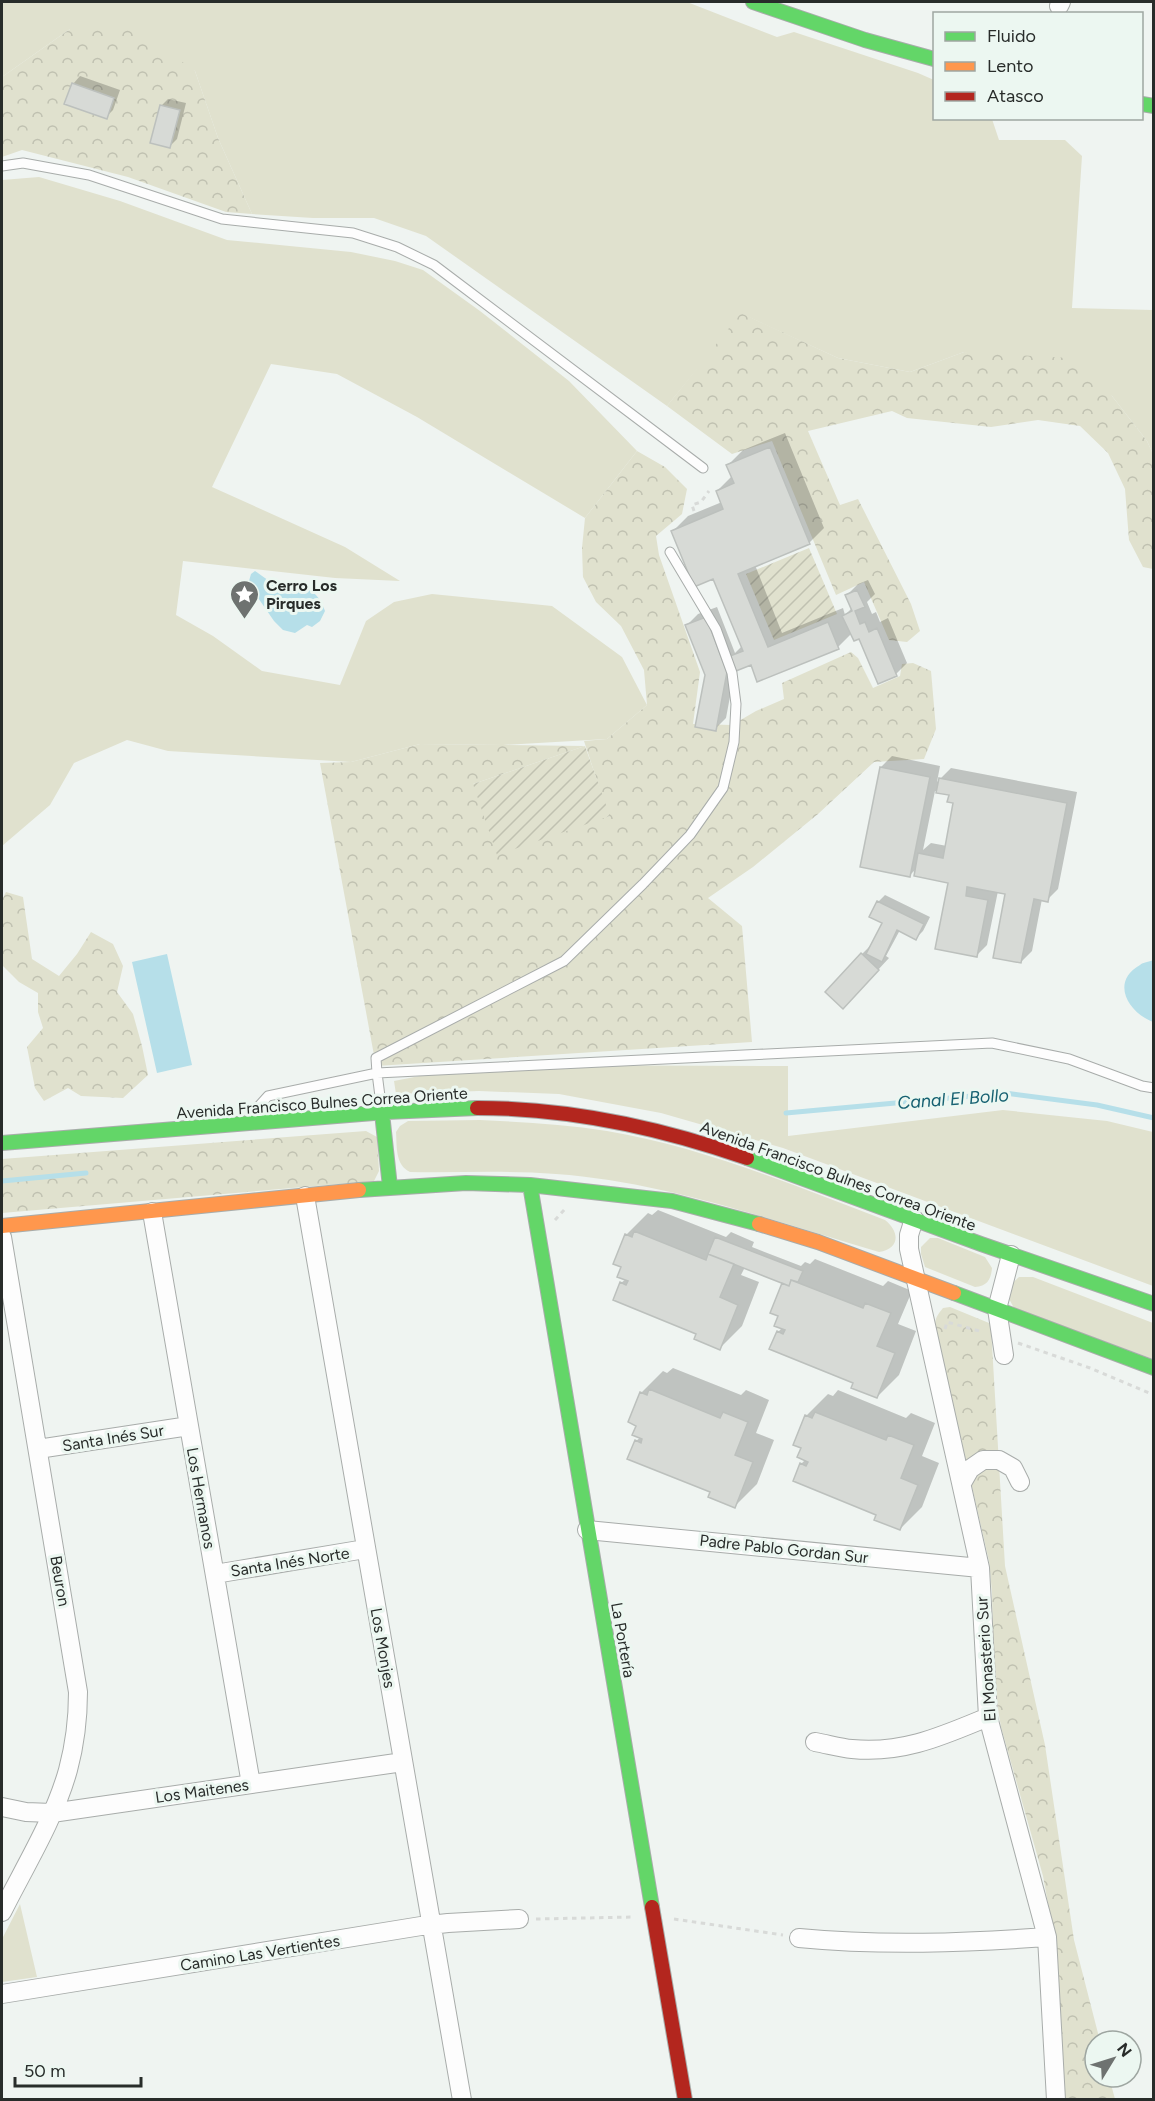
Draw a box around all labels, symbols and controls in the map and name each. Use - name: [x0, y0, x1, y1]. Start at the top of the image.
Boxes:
- legend: [933, 12, 1143, 120]
- text: Fluido: [987, 25, 1036, 47]
- text: Lento: [987, 55, 1033, 77]
- text: Atasco: [987, 85, 1044, 107]
- place label: Cerro Los Pirques: [266, 576, 338, 613]
- place icon: Cerro Los Pirques: [229, 578, 261, 620]
- street label: Avenida Francisco Bulnes Correa Oriente: [176, 1083, 469, 1123]
- water label: Canal El Bollo: [897, 1084, 1009, 1114]
- street label: Avenida Francisco Bulnes Correa Oriente: [698, 1117, 979, 1235]
- street label: Santa Inés Sur: [61, 1420, 166, 1455]
- street label: Los Hermanos: [183, 1446, 219, 1550]
- street label: Padre Pablo Gordan Sur: [699, 1531, 870, 1567]
- street label: Santa Inés Norte: [229, 1543, 351, 1581]
- street label: Beuron: [46, 1554, 74, 1608]
- street label: El Monasterio Sur: [972, 1595, 1000, 1722]
- street label: La Portería: [607, 1601, 639, 1679]
- street label: Los Monjes: [367, 1606, 399, 1690]
- street label: Los Maitenes: [154, 1775, 250, 1807]
- street label: Camino Las Vertientes: [179, 1931, 341, 1975]
- north arrow: [1083, 2029, 1143, 2089]
- text: N: [1113, 2039, 1136, 2061]
- scale bar: [15, 2050, 141, 2088]
- text: 50 m: [24, 2060, 66, 2082]

